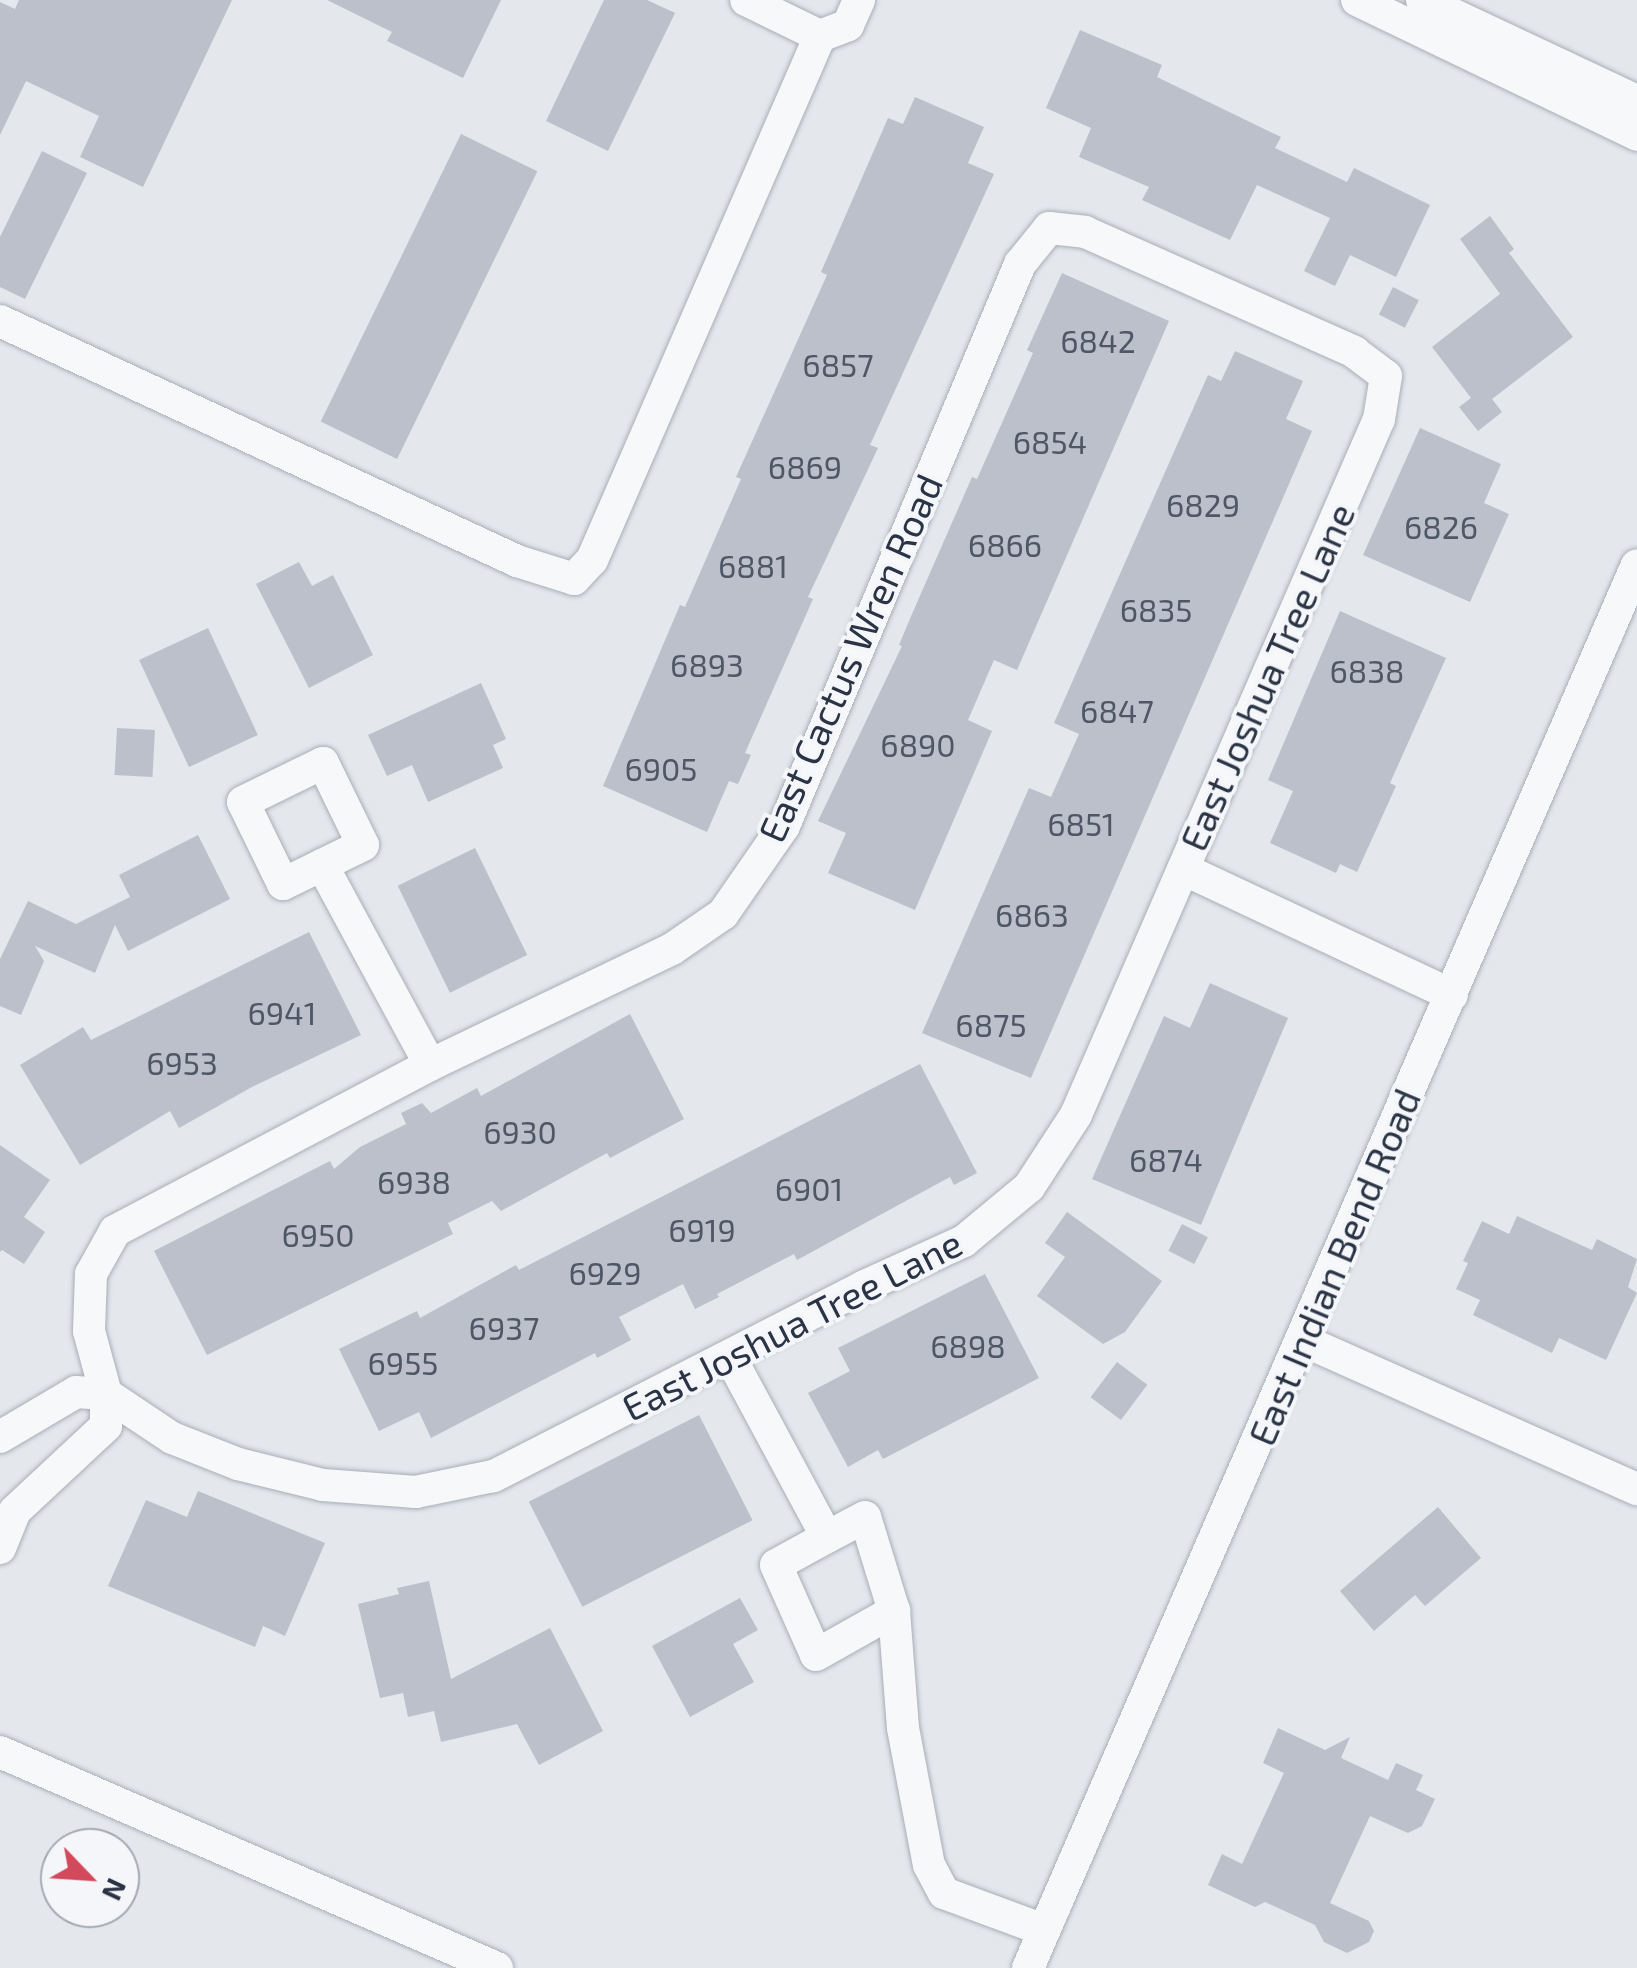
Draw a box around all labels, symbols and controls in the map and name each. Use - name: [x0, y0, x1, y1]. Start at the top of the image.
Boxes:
- house number: 6842: [1060, 321, 1136, 359]
- house number: 6857: [802, 345, 874, 383]
- house number: 6854: [1013, 422, 1087, 460]
- house number: 6869: [768, 447, 842, 485]
- street label: East Cactus Wren Road: [748, 467, 952, 849]
- house number: 6829: [1166, 485, 1240, 523]
- street label: East Joshua Tree Lane: [1170, 496, 1364, 858]
- house number: 6826: [1404, 507, 1478, 545]
- house number: 6866: [968, 525, 1042, 563]
- house number: 6881: [718, 546, 788, 584]
- house number: 6835: [1120, 590, 1192, 628]
- house number: 6893: [670, 645, 744, 683]
- house number: 6838: [1330, 651, 1404, 689]
- house number: 6847: [1080, 691, 1154, 729]
- house number: 6890: [880, 725, 956, 763]
- house number: 6905: [624, 749, 698, 787]
- house number: 6851: [1047, 804, 1115, 842]
- house number: 6863: [995, 895, 1069, 933]
- house number: 6941: [247, 993, 317, 1031]
- house number: 6875: [955, 1005, 1027, 1043]
- house number: 6953: [146, 1043, 218, 1081]
- street label: East Indian Bend Road: [1238, 1082, 1430, 1452]
- house number: 6930: [483, 1112, 557, 1150]
- house number: 6874: [1129, 1140, 1203, 1178]
- house number: 6938: [377, 1162, 451, 1200]
- house number: 6901: [775, 1169, 843, 1207]
- house number: 6919: [668, 1210, 736, 1248]
- house number: 6950: [281, 1215, 355, 1253]
- street label: East Joshua Tree Lane: [614, 1219, 970, 1431]
- house number: 6929: [569, 1253, 641, 1291]
- house number: 6937: [469, 1308, 539, 1346]
- house number: 6898: [930, 1326, 1006, 1364]
- house number: 6955: [368, 1343, 438, 1381]
- north arrow: [40, 1828, 140, 1928]
- text: N: [96, 1873, 135, 1906]

